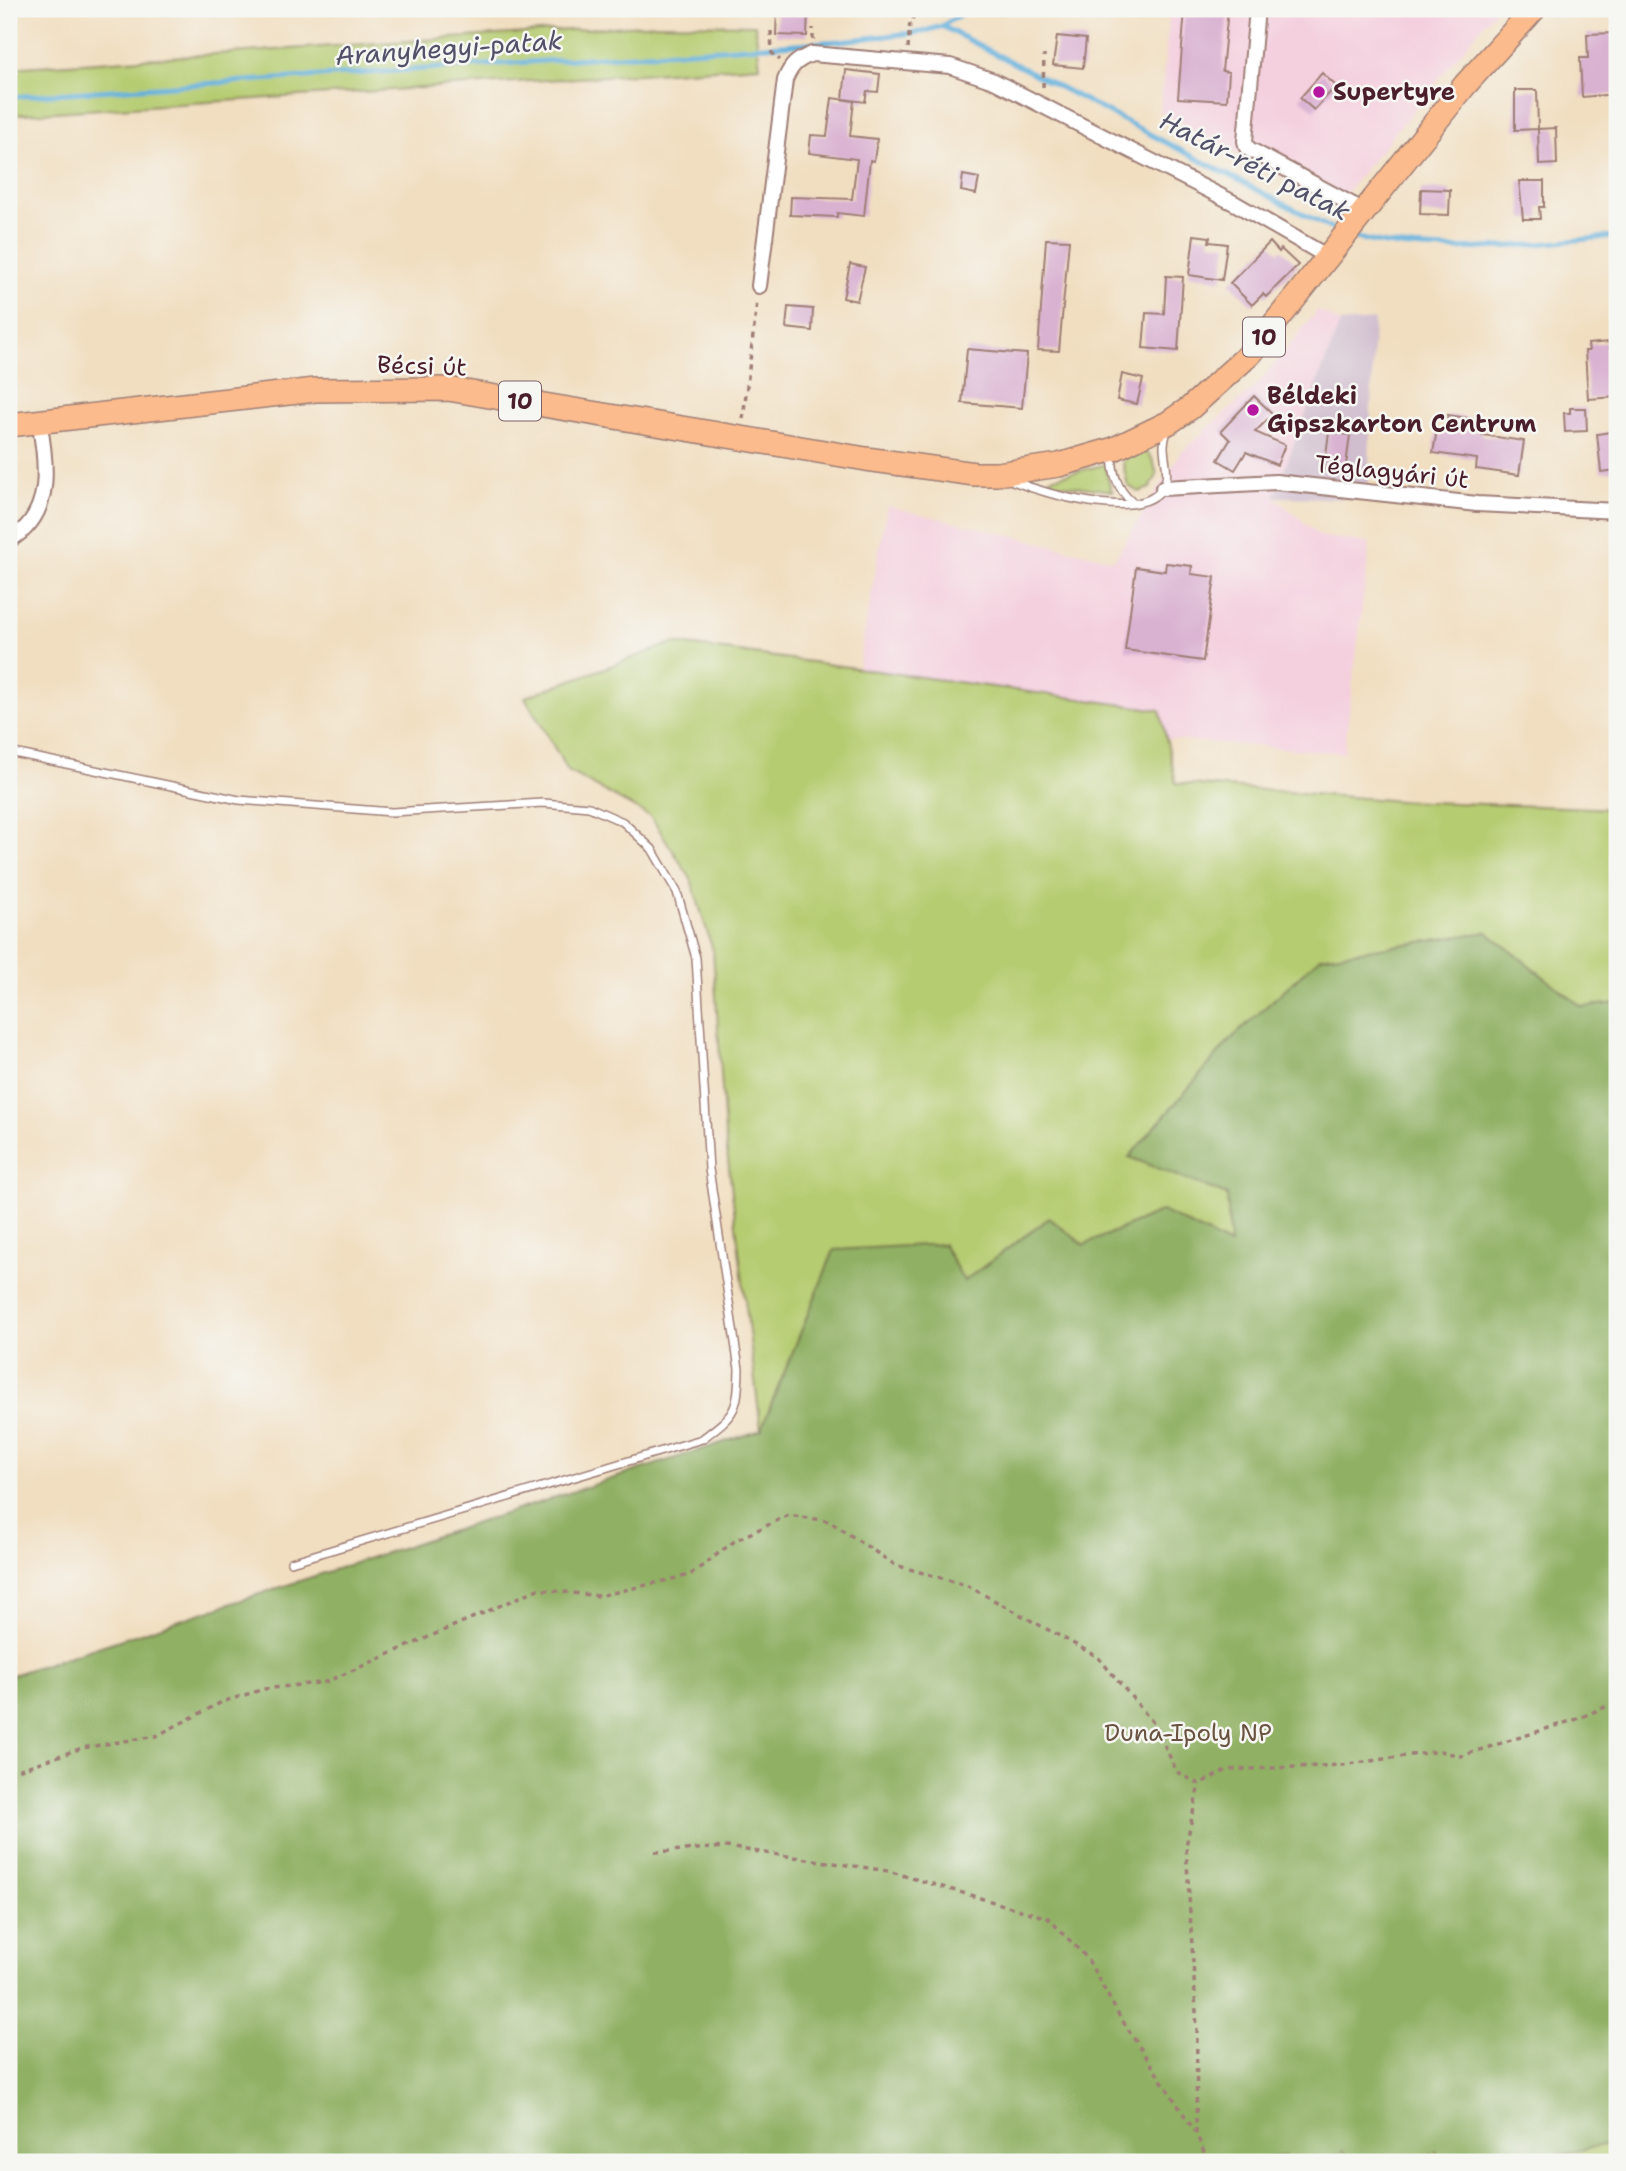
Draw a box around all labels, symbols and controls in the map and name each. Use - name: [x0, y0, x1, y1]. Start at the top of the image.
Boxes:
- water label: Aranyhegyi-patak: [334, 22, 564, 73]
- place label: Supertyre: [1333, 76, 1455, 108]
- marker: Supertyre: [1311, 84, 1327, 100]
- water label: Határ-réti patak: [1154, 102, 1357, 229]
- road number: 10: [1243, 318, 1285, 356]
- street label: Bécsi út: [377, 348, 467, 384]
- place label: Béldeki Gipszkarton Centrum: [1267, 380, 1537, 440]
- road number: 10: [499, 382, 541, 420]
- marker: Béldeki Gipszkarton Centrum: [1245, 402, 1261, 418]
- street label: Téglagyári út: [1313, 448, 1471, 496]
- park label: Duna-Ipoly NP: [1104, 1717, 1272, 1749]

